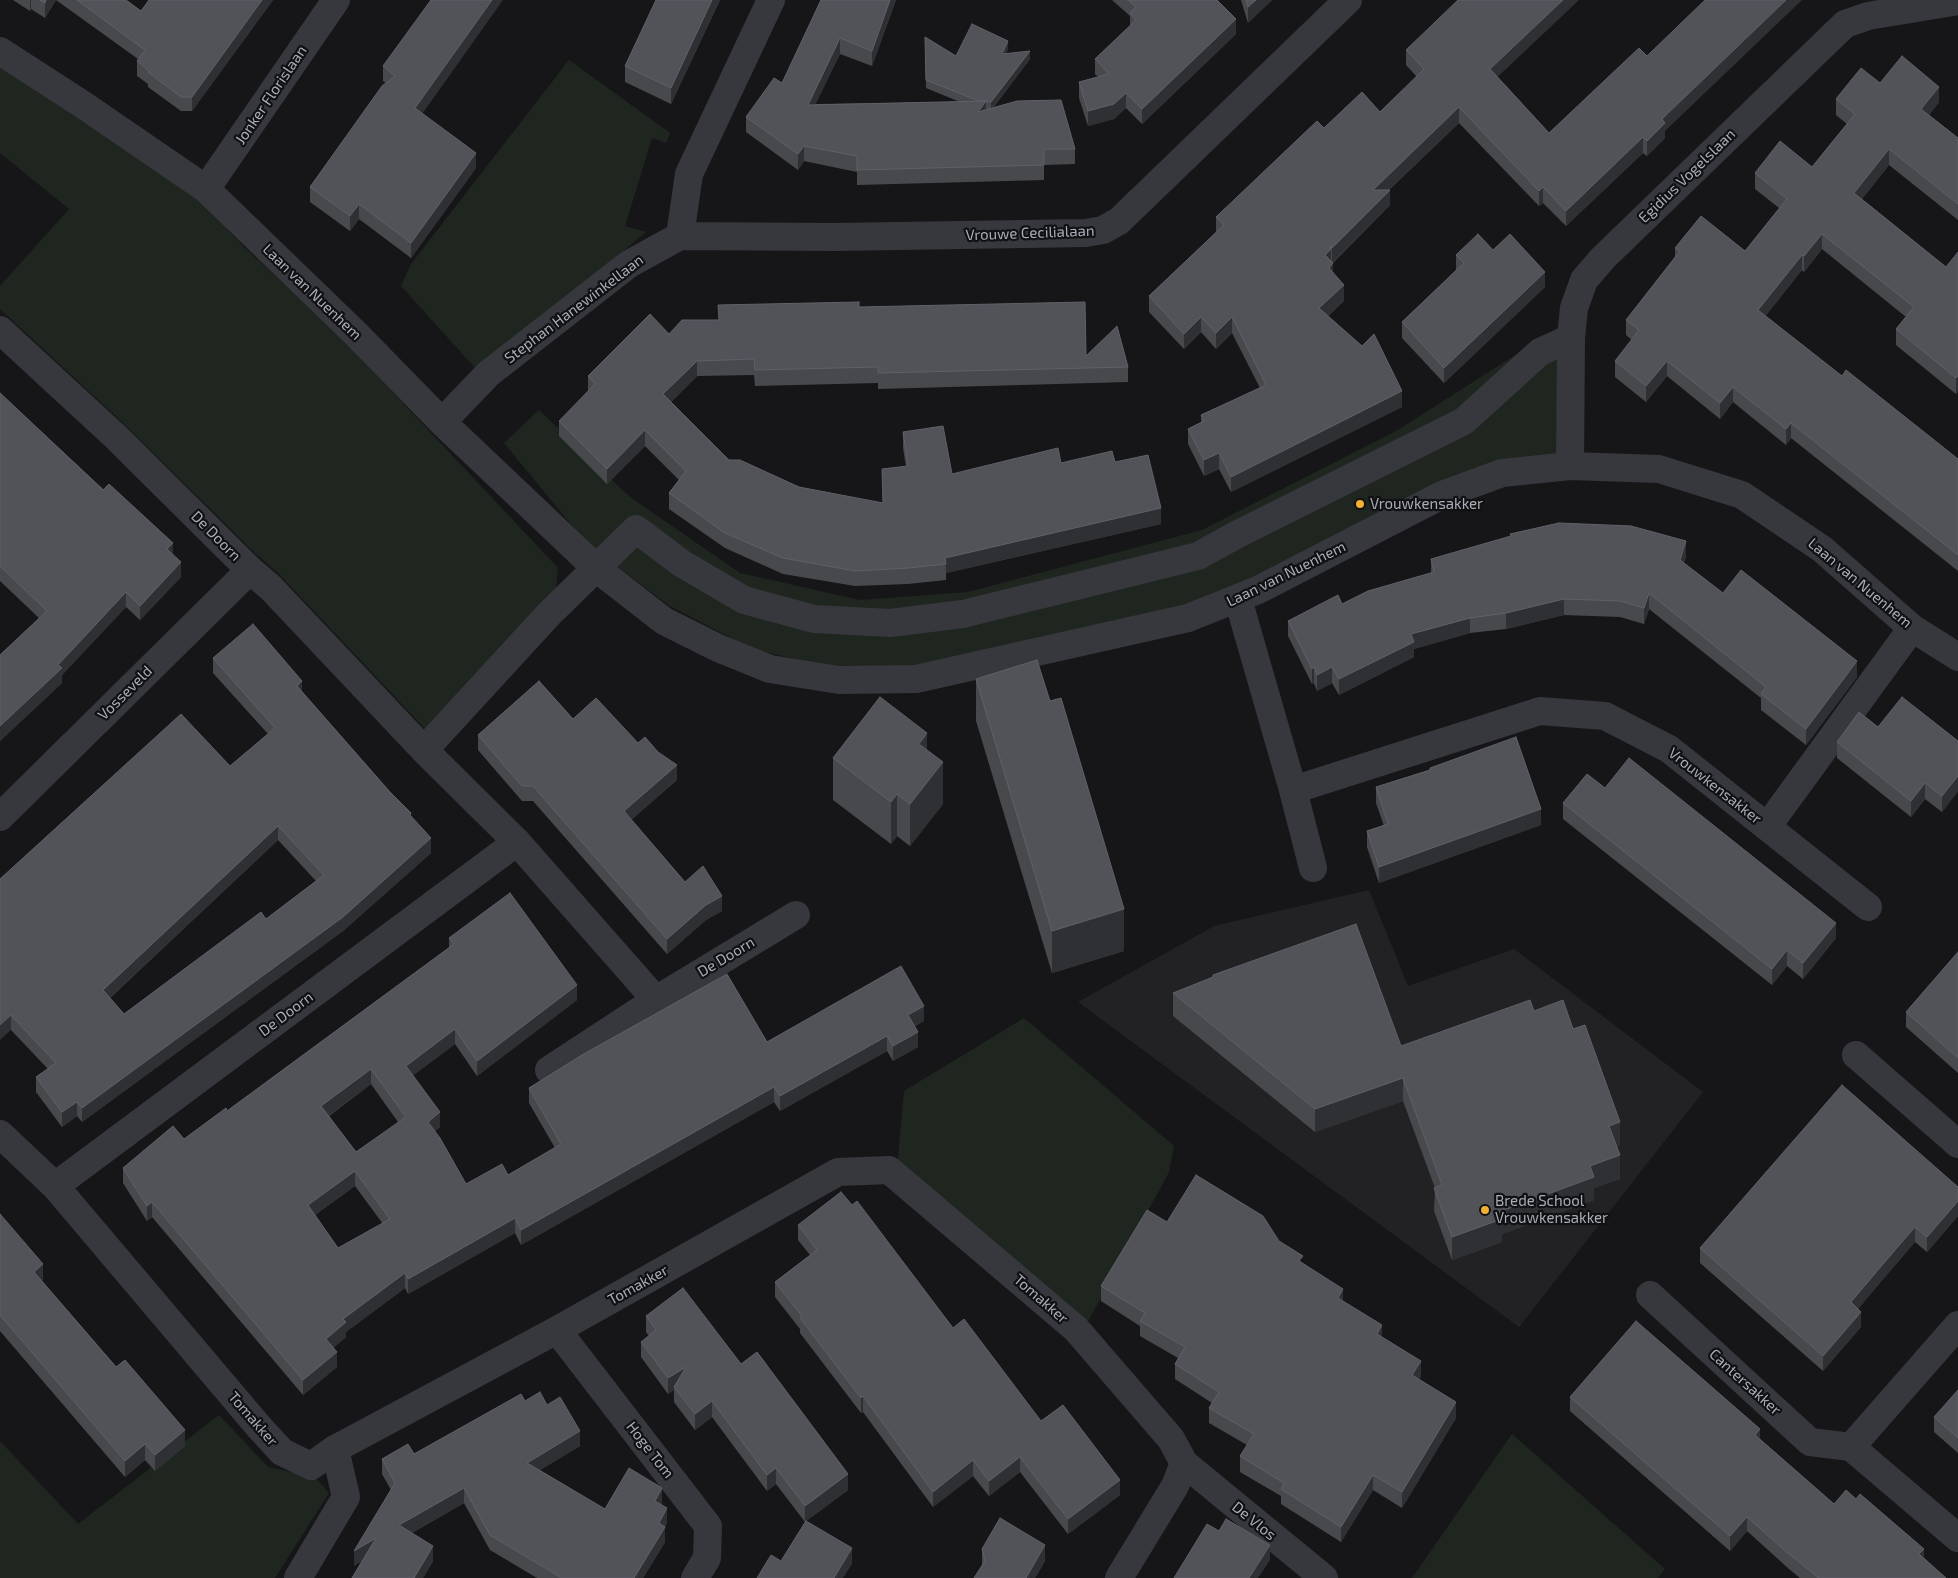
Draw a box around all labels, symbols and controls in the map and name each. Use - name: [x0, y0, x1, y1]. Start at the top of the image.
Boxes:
- street label: Jonker Florislaan: [231, 42, 311, 148]
- street label: Egidius Vogelslaan: [1635, 125, 1739, 227]
- street label: Vrouwe Cecilialaan: [965, 222, 1095, 244]
- street label: Laan van Nuenhem: [259, 240, 365, 344]
- street label: Stephan Hanewinkellaan: [501, 251, 647, 367]
- place label: Vrouwkensakker: [1370, 495, 1483, 513]
- marker: Vrouwkensakker: [1354, 498, 1366, 510]
- street label: De Doorn: [187, 507, 245, 565]
- street label: Laan van Nuenhem: [1804, 534, 1916, 632]
- street label: Laan van Nuenhem: [1224, 537, 1348, 611]
- street label: Vosseveld: [94, 662, 156, 724]
- street label: Vrouwkensakker: [1665, 744, 1765, 828]
- street label: De Doorn: [694, 933, 758, 981]
- street label: De Doorn: [255, 988, 317, 1040]
- place label: Brede School Vrouwkensakker: [1495, 1192, 1608, 1227]
- marker: Brede School Vrouwkensakker: [1479, 1204, 1491, 1216]
- street label: Tomakker: [605, 1261, 671, 1309]
- street label: Tomakker: [1010, 1271, 1072, 1327]
- street label: Cantersakker: [1705, 1345, 1785, 1419]
- street label: Tomakker: [225, 1388, 281, 1450]
- street label: Hoge Tom: [622, 1418, 678, 1482]
- street label: De Vlos: [1228, 1498, 1280, 1544]

